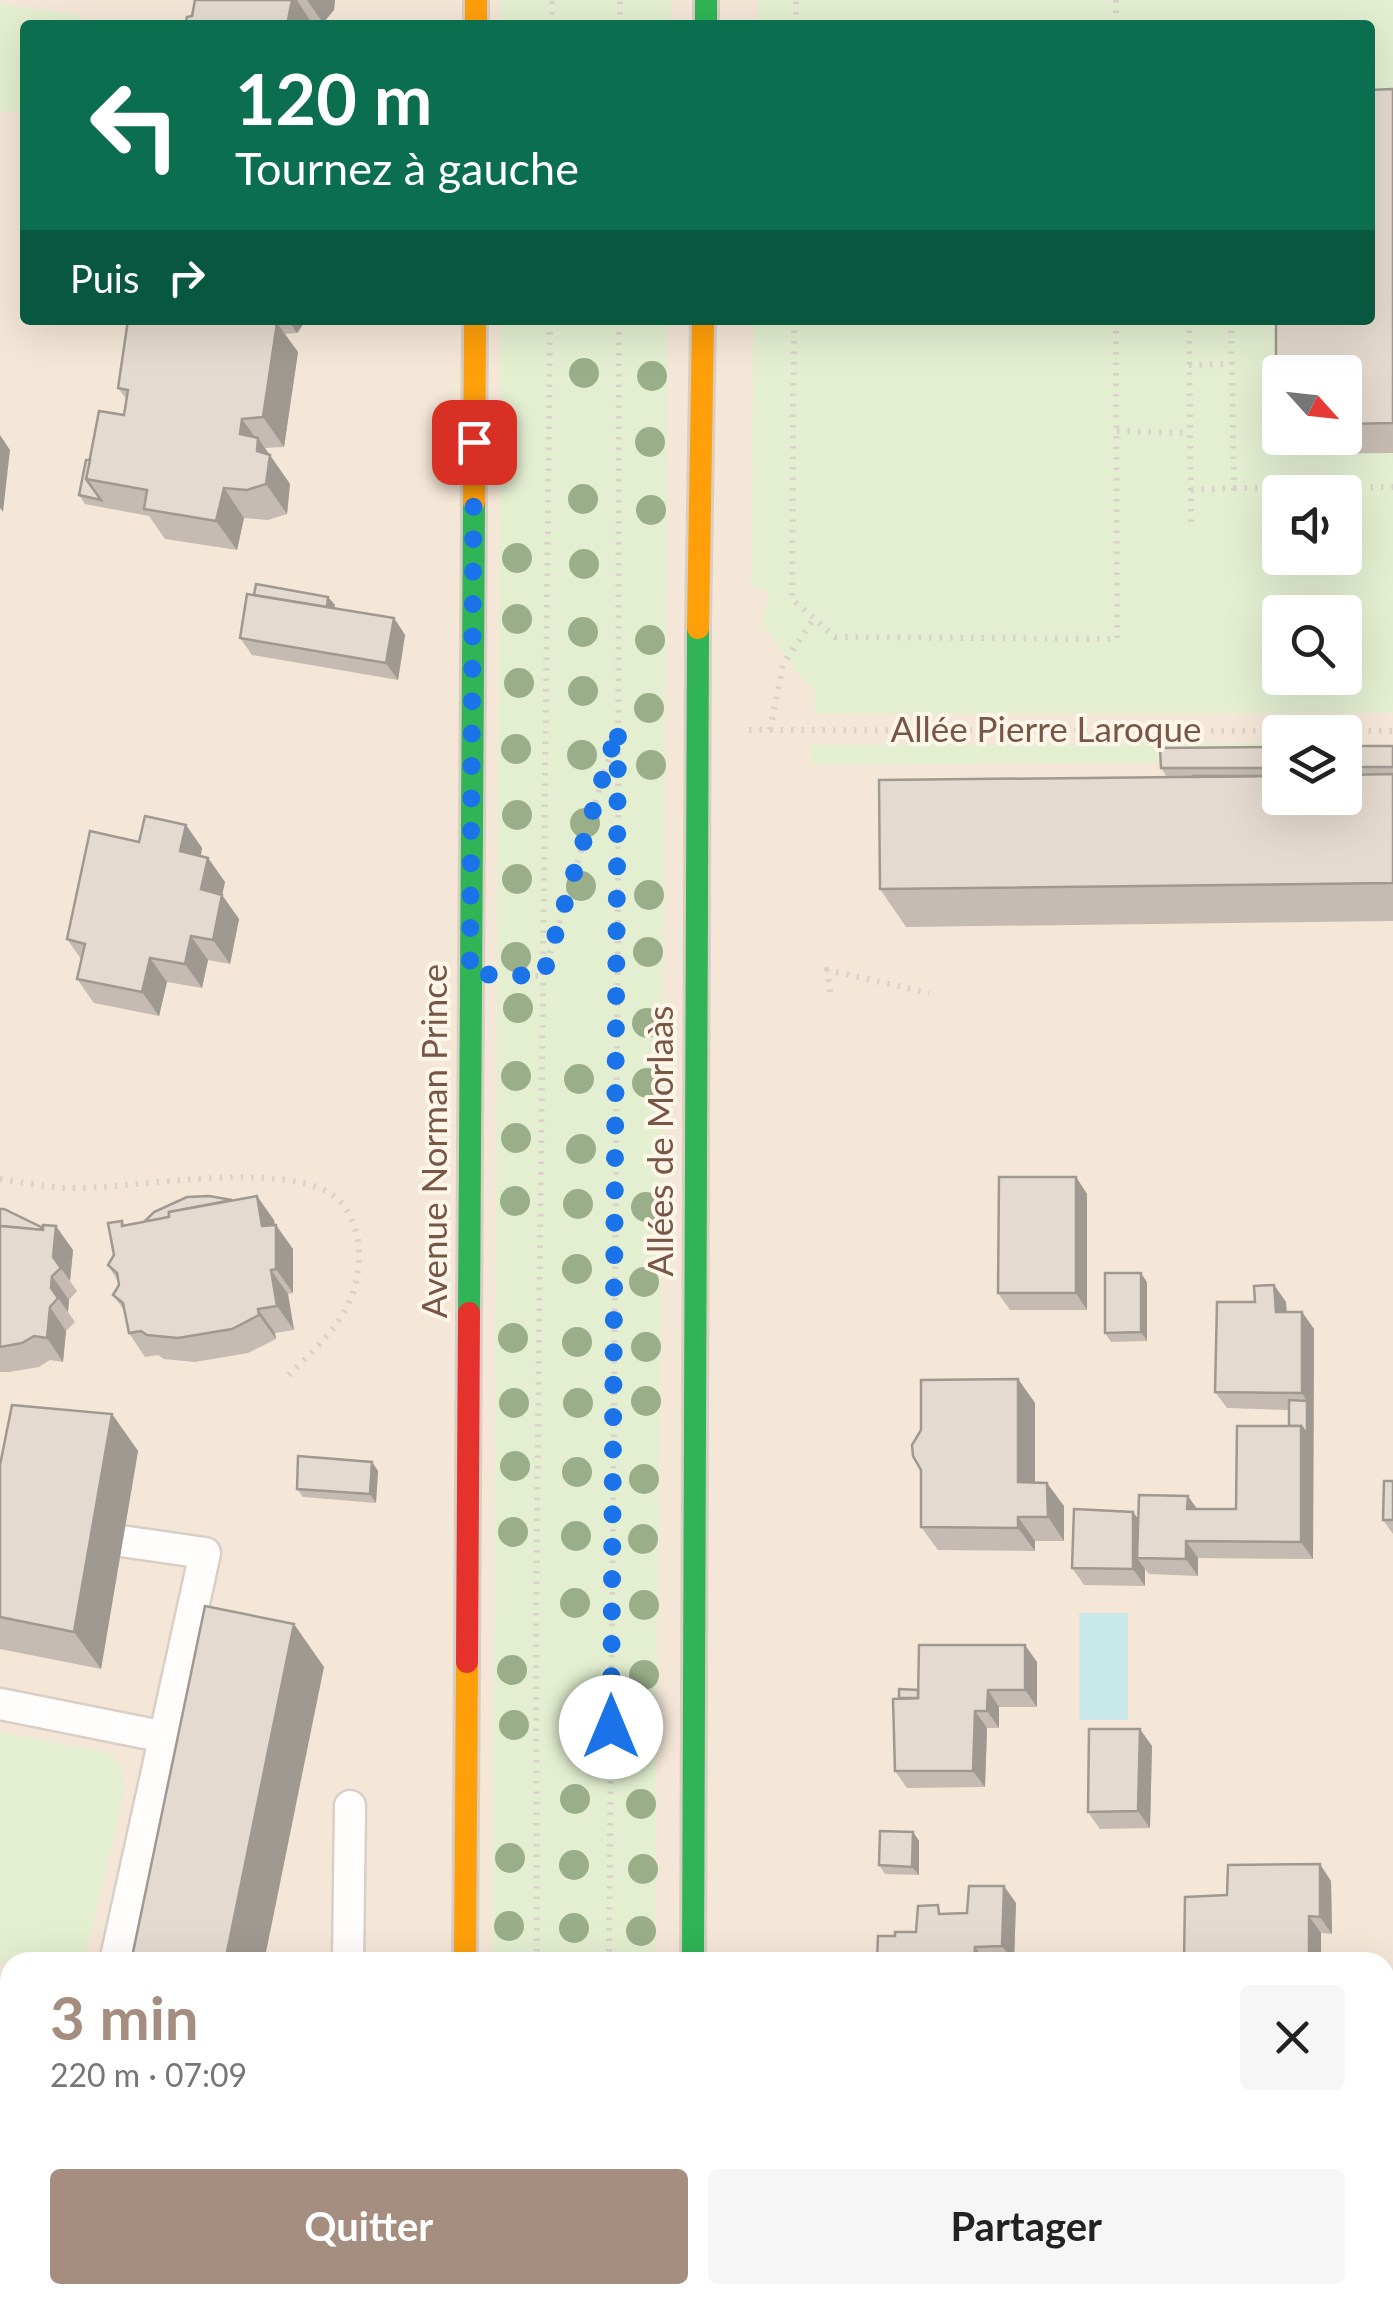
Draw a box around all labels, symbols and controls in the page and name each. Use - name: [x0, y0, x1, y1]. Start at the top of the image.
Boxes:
- text: 120 m: [235, 56, 432, 140]
- icon: left: [70, 60, 200, 190]
- text: Tournez à gauche: [235, 141, 579, 195]
- icon: right: [159, 250, 214, 305]
- text: Puis: [70, 255, 139, 301]
- north arrow: [1262, 355, 1362, 455]
- map controls: [1262, 355, 1362, 815]
- pin: [432, 400, 517, 485]
- icon: arrive: [447, 415, 502, 470]
- button: sound: [1262, 475, 1362, 575]
- button: search: [1262, 595, 1362, 695]
- street label: Allée Pierre Laroque: [891, 707, 1201, 749]
- button: layers: [1262, 715, 1362, 815]
- street label: Avenue Norman Prince: [412, 964, 454, 1318]
- street label: Allées de Morlaàs: [638, 1005, 680, 1277]
- position arrow: [559, 1675, 663, 1779]
- text: 3 min: [50, 1981, 199, 2053]
- button: close: [1240, 1985, 1345, 2090]
- text: 220 m · 07:09: [50, 2055, 247, 2094]
- button: Quitter: [50, 2169, 688, 2284]
- button: Partager: [708, 2169, 1345, 2284]

